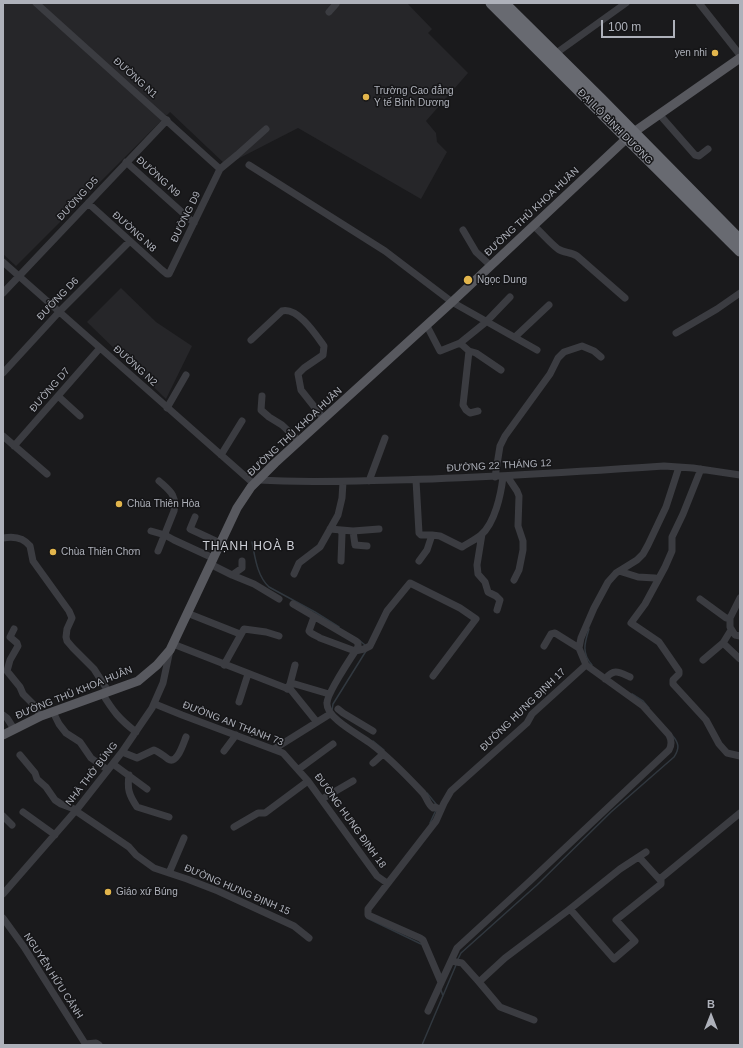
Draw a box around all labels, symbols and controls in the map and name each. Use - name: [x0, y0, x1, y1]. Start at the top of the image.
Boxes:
- scale bar: [603, 12, 677, 38]
- text: 100 m: [608, 20, 641, 34]
- place label: yen nhi: [675, 47, 707, 59]
- marker: yen nhi: [710, 48, 720, 58]
- street label: ĐƯỜNG N1: [111, 55, 159, 101]
- place label: Trường Cao đẳng Y tế Bình Dương: [374, 85, 454, 108]
- street label: ĐẠI LỘ BÌNH DƯƠNG: [575, 87, 655, 167]
- marker: Trường Cao đẳng Y tế Bình Dương: [361, 92, 371, 102]
- street label: ĐƯỜNG N9: [134, 154, 182, 200]
- street label: ĐƯỜNG THỦ KHOA HUÂN: [482, 165, 582, 259]
- street label: ĐƯỜNG D5: [55, 175, 101, 223]
- street label: ĐƯỜNG D9: [169, 190, 203, 244]
- street label: ĐƯỜNG N8: [110, 209, 158, 255]
- marker: Ngọc Dung: [462, 274, 474, 286]
- place label: Ngọc Dung: [477, 274, 527, 286]
- street label: ĐƯỜNG D6: [35, 275, 81, 323]
- street label: ĐƯỜNG N2: [111, 343, 159, 389]
- street label: ĐƯỜNG D7: [27, 365, 73, 415]
- street label: ĐƯỜNG THỦ KHOA HUÂN: [245, 385, 345, 479]
- street label: ĐƯỜNG 22 THÁNG 12: [446, 457, 552, 475]
- place label: Chùa Thiên Hòa: [127, 498, 200, 510]
- marker: Chùa Thiên Hòa: [114, 499, 124, 509]
- district label: THẠNH HOÀ B: [202, 540, 296, 554]
- place label: Chùa Thiên Chơn: [61, 546, 140, 558]
- marker: Chùa Thiên Chơn: [48, 547, 58, 557]
- street label: ĐƯỜNG THỦ KHOA HUÂN: [14, 664, 134, 722]
- street label: ĐƯỜNG HƯNG ĐỊNH 17: [478, 666, 568, 754]
- street label: ĐƯỜNG AN THẠNH 73: [181, 699, 285, 749]
- street label: NHÀ THỜ BÚNG: [63, 740, 121, 808]
- street label: ĐƯỜNG HƯNG ĐỊNH 18: [312, 771, 388, 871]
- street label: ĐƯỜNG HƯNG ĐỊNH 15: [182, 862, 292, 918]
- place label: Giáo xứ Búng: [116, 886, 178, 898]
- marker: Giáo xứ Búng: [103, 887, 113, 897]
- street label: NGUYỄN HỮU CẢNH: [21, 931, 85, 1021]
- north arrow: [691, 996, 731, 1036]
- text: B: [707, 998, 715, 1010]

